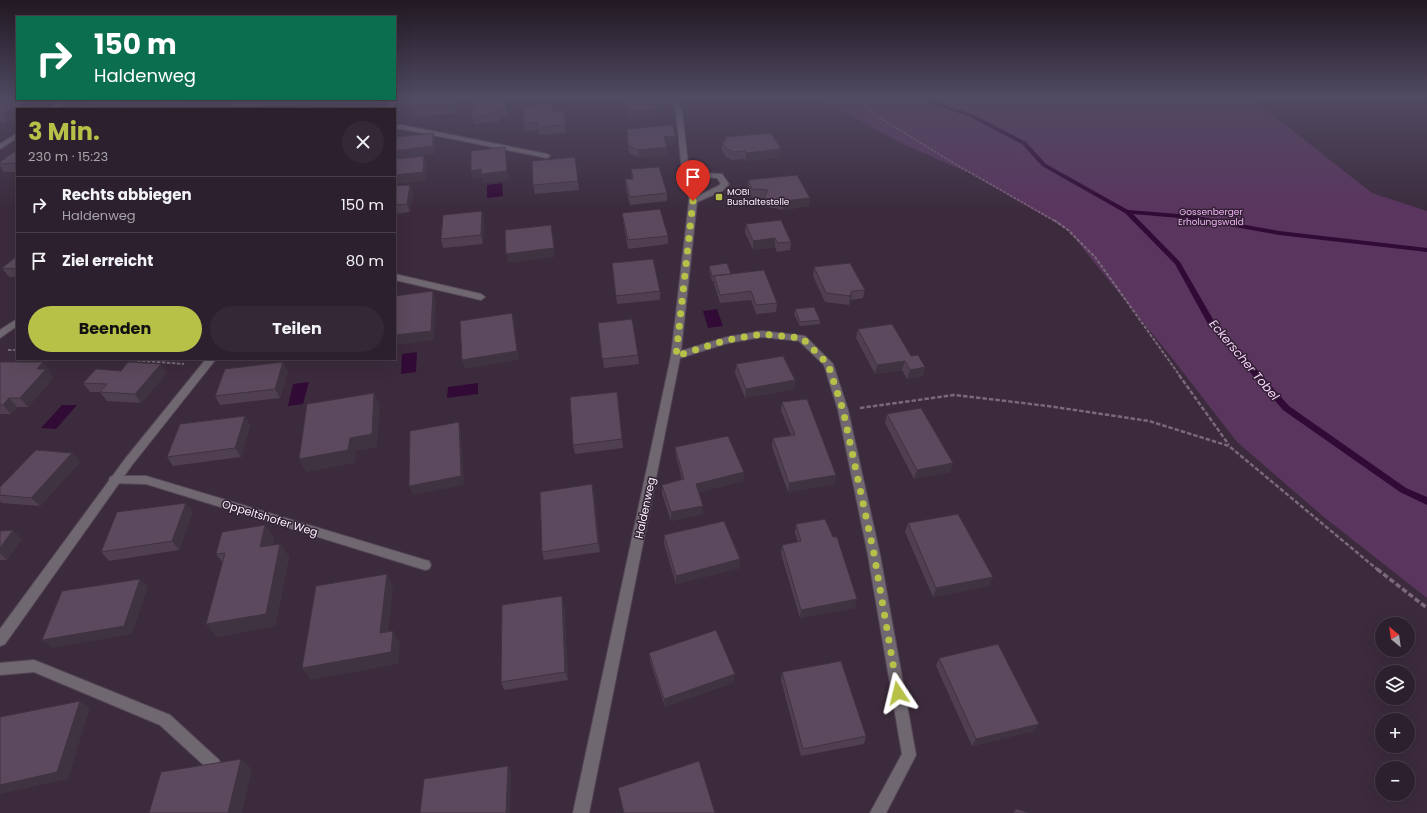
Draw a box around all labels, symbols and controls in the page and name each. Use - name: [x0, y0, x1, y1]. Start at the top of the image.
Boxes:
- text: 150 m: [94, 25, 177, 64]
- icon: right: [28, 32, 80, 84]
- text: Haldenweg: [94, 63, 196, 88]
- text: 3 Min.: [28, 115, 100, 148]
- button: close: [342, 121, 384, 163]
- text: 230 m · 15:23: [28, 147, 108, 166]
- pin: [676, 160, 710, 201]
- icon: arrive: [682, 166, 704, 188]
- text: Rechts abbiegen: [62, 184, 192, 205]
- place label: MOBI Bushaltestelle: [727, 186, 790, 208]
- marker: MOBI Bushaltestelle: [714, 192, 724, 202]
- icon: right: [28, 194, 50, 216]
- text: 150 m: [341, 194, 384, 215]
- text: Haldenweg: [62, 206, 136, 225]
- park label: Gossenberger Erholungswald: [1178, 206, 1244, 228]
- icon: arrive: [28, 250, 50, 272]
- text: Ziel erreicht: [62, 250, 153, 271]
- text: 80 m: [346, 250, 384, 271]
- button: Beenden: [28, 306, 202, 352]
- button: Teilen: [210, 306, 384, 352]
- water label: Eckerscher Tobel: [1205, 316, 1283, 404]
- street label: Haldenweg: [631, 476, 659, 540]
- street label: Oppeltshofer Weg: [220, 496, 320, 540]
- north arrow: [1375, 617, 1415, 657]
- map controls: [1375, 617, 1415, 801]
- button: layers: [1375, 665, 1415, 705]
- position arrow: [877, 672, 919, 714]
- button: +: [1375, 713, 1415, 753]
- button: −: [1375, 761, 1415, 801]

